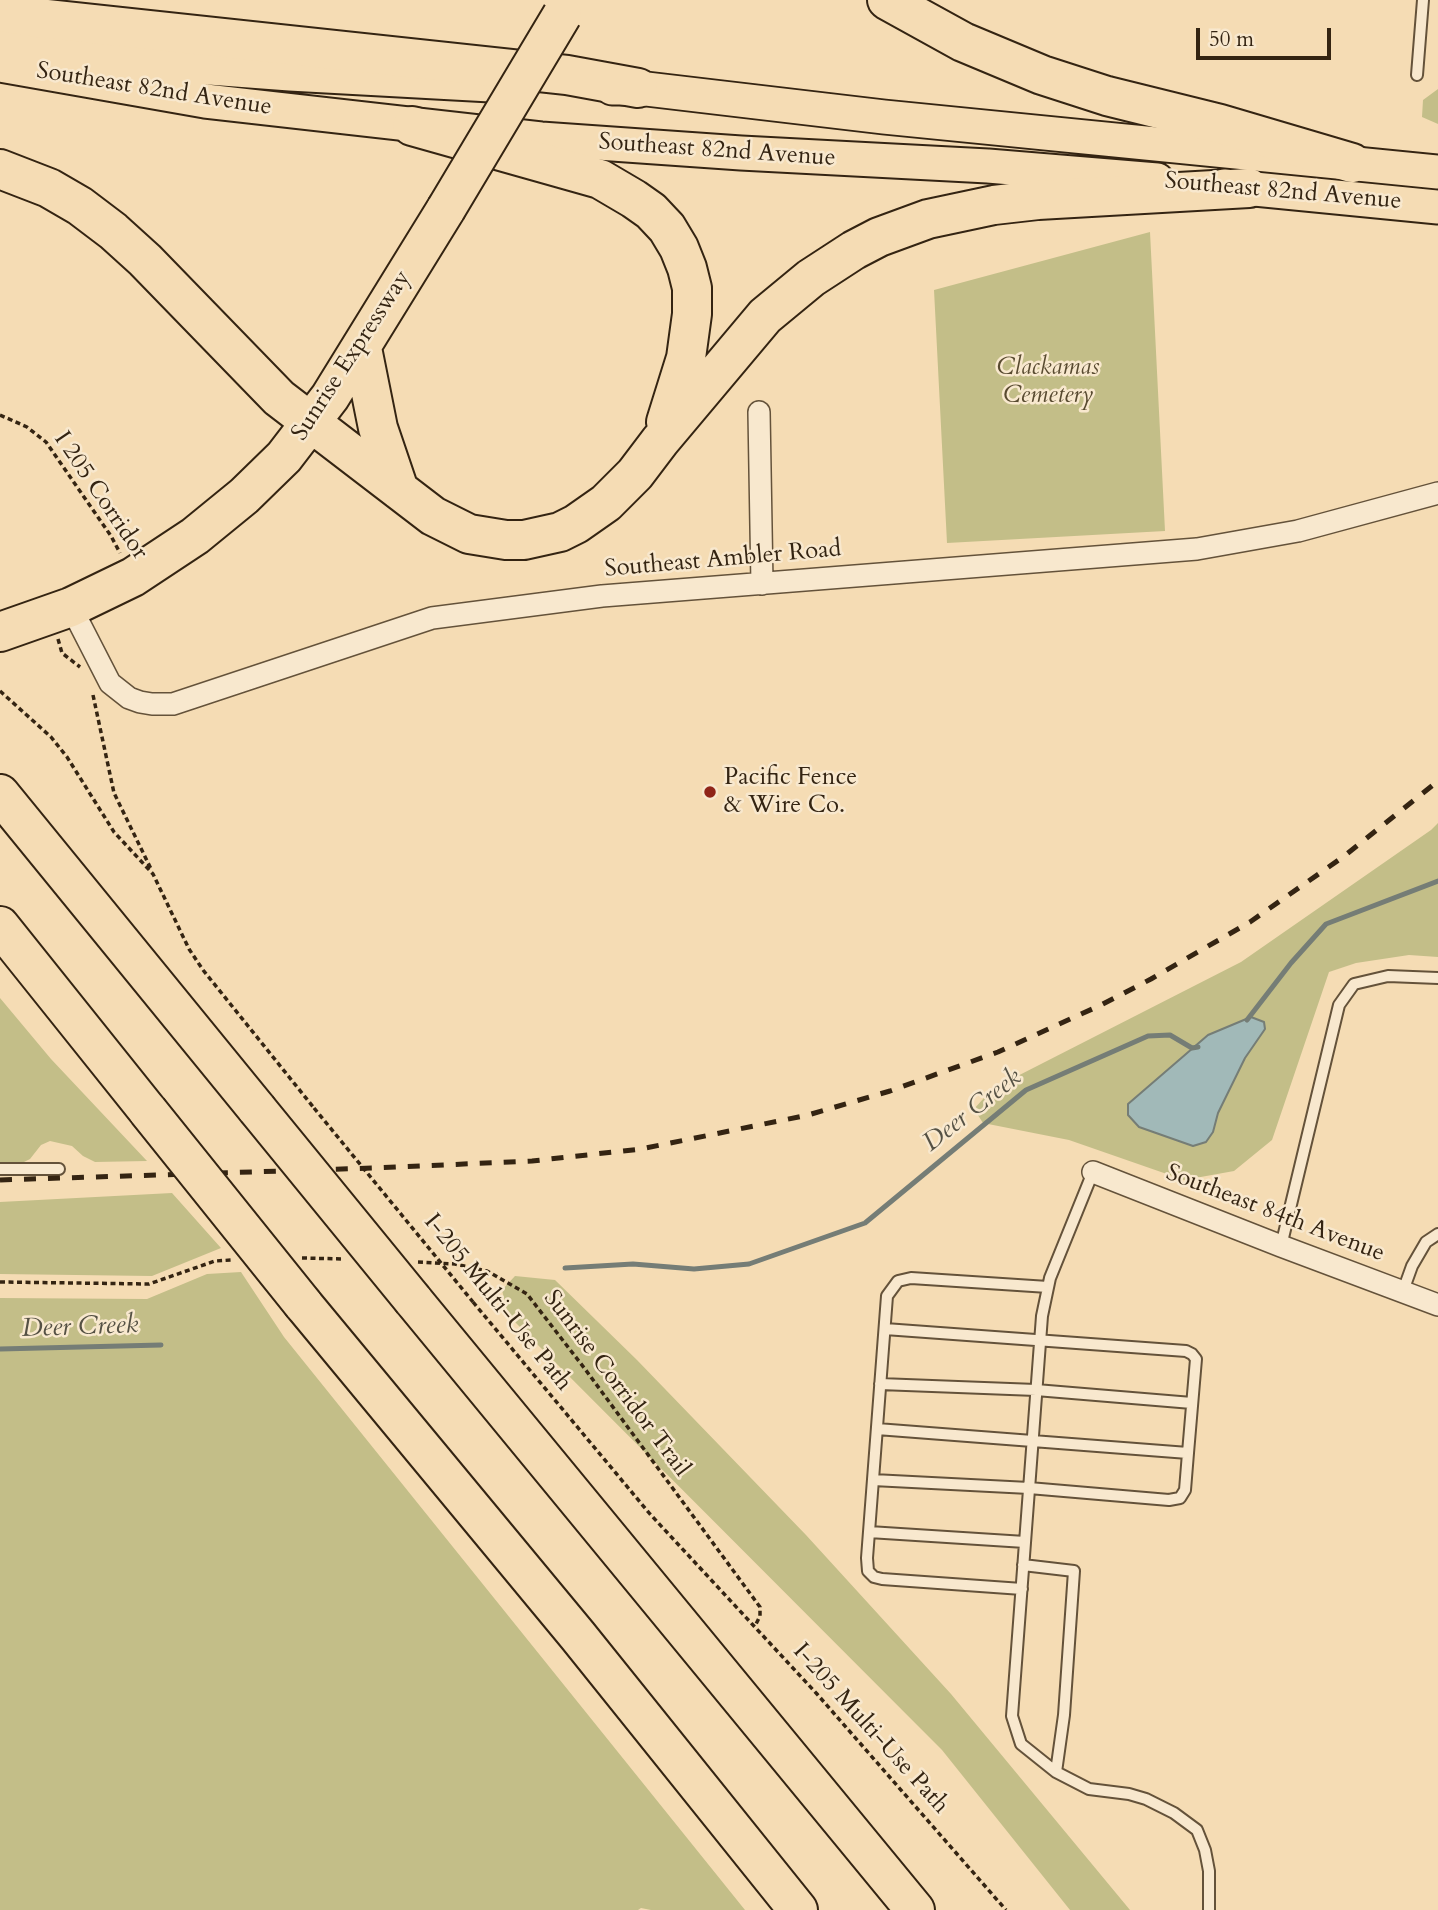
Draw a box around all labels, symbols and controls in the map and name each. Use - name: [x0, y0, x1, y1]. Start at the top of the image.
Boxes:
- scale bar: [1200, 14, 1335, 58]
- text: 50 m: [1209, 25, 1254, 54]
- street label: Southeast 82nd Avenue: [34, 57, 274, 123]
- street label: Southeast 82nd Avenue: [598, 128, 836, 174]
- street label: Southeast 82nd Avenue: [1163, 167, 1403, 217]
- street label: Sunrise Expressway: [286, 265, 418, 447]
- park label: Clackamas Cemetery: [997, 354, 1099, 410]
- street label: I 205 Corridor: [47, 427, 153, 565]
- street label: Southeast Ambler Road: [603, 535, 843, 585]
- place label: Pacific Fence & Wire Co.: [724, 764, 857, 820]
- marker: Pacific Fence & Wire Co.: [702, 784, 718, 800]
- water label: Deer Creek: [917, 1063, 1029, 1159]
- street label: Southeast 84th Avenue: [1162, 1159, 1388, 1269]
- street label: I-205 Multi-Use Path: [417, 1209, 577, 1397]
- street label: Sunrise Corridor Trail: [537, 1285, 695, 1483]
- water label: Deer Creek: [21, 1310, 139, 1346]
- street label: I-205 Multi-Use Path: [786, 1638, 954, 1820]

